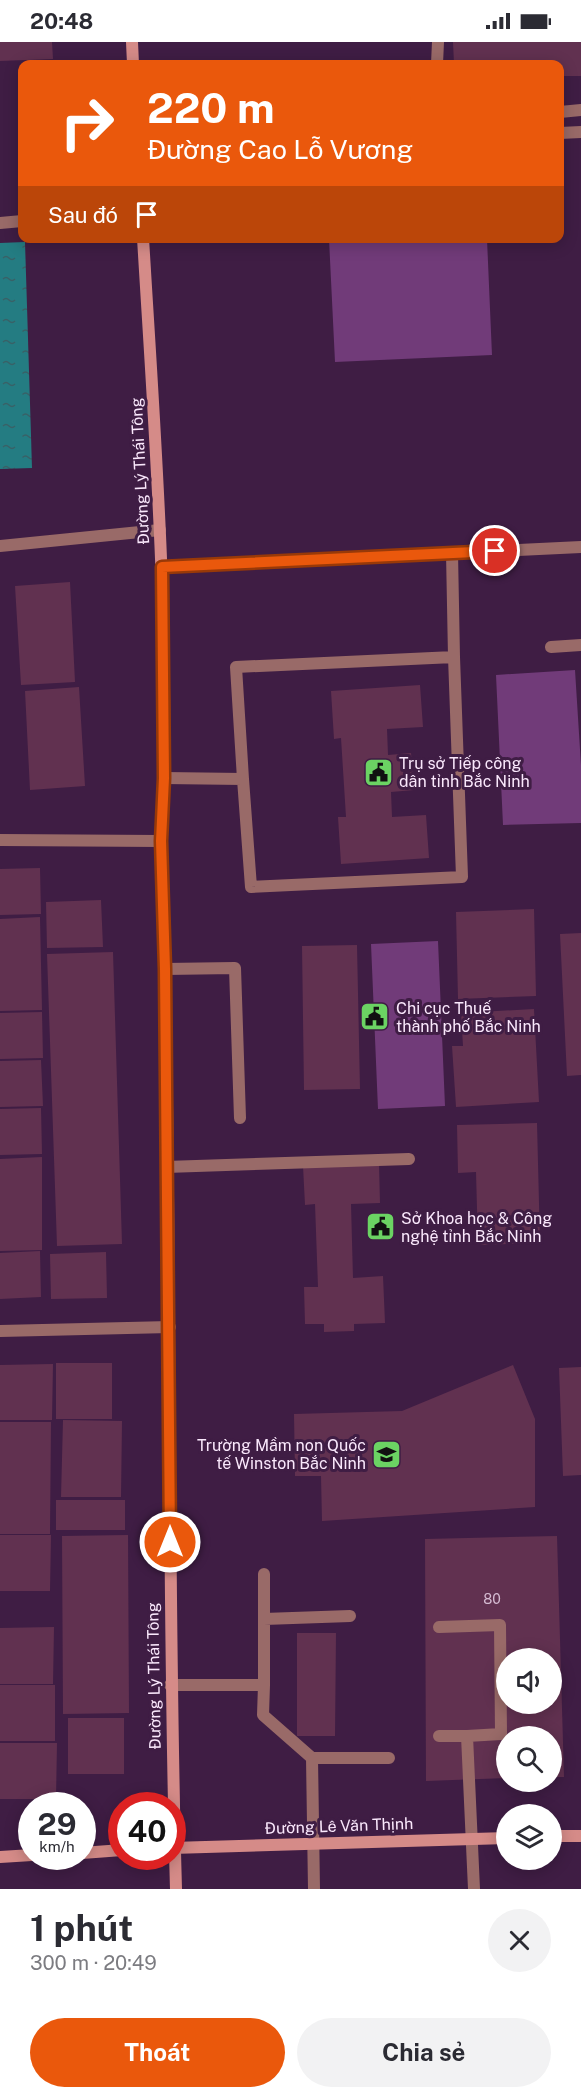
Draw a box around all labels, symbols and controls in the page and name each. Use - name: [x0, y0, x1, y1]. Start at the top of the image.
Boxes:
- text: 20:48: [30, 8, 93, 34]
- text: 220 m: [147, 83, 275, 132]
- icon: right: [48, 84, 126, 162]
- text: Đường Cao Lỗ Vương: [147, 133, 413, 165]
- icon: arrive: [130, 198, 163, 231]
- text: Sau đó: [48, 202, 118, 228]
- street label: Đường Lý Thái Tông: [127, 397, 153, 545]
- pin: [469, 525, 520, 576]
- icon: arrive: [478, 534, 511, 567]
- place label: Trụ sở Tiếp công dân tỉnh Bắc Ninh: [399, 754, 530, 791]
- public building icon: Trụ sở Tiếp công dân tỉnh Bắc Ninh: [362, 756, 394, 788]
- place label: Chi cục Thuế thành phố Bắc Ninh: [396, 999, 541, 1036]
- public building icon: Chi cục Thuế thành phố Bắc Ninh: [359, 1001, 391, 1033]
- place label: Sở Khoa học & Công nghệ tỉnh Bắc Ninh: [401, 1209, 552, 1246]
- public building icon: Sở Khoa học & Công nghệ tỉnh Bắc Ninh: [364, 1211, 396, 1243]
- place label: Trường Mầm non Quốc tế Winston Bắc Ninh: [197, 1436, 366, 1473]
- school or university icon: Trường Mầm non Quốc tế Winston Bắc Ninh: [371, 1438, 403, 1470]
- position arrow: [138, 1510, 202, 1574]
- house number: 80: [483, 1591, 501, 1607]
- street label: Đường Lý Thái Tông: [143, 1602, 165, 1750]
- map controls: [496, 1648, 562, 1870]
- button: sound: [496, 1648, 562, 1714]
- button: search: [496, 1726, 562, 1792]
- speed limit sign: 40: [108, 1792, 186, 1870]
- button: layers: [496, 1804, 562, 1870]
- text: 29: [38, 1806, 76, 1842]
- street label: Đường Lê Văn Thịnh: [264, 1814, 414, 1838]
- text: km/h: [39, 1838, 75, 1855]
- text: 1 phút: [30, 1907, 133, 1949]
- button: close: [488, 1909, 551, 1972]
- text: 300 m · 20:49: [30, 1951, 157, 1975]
- button: Thoát: [30, 2018, 285, 2087]
- button: Chia sẻ: [297, 2018, 551, 2087]

